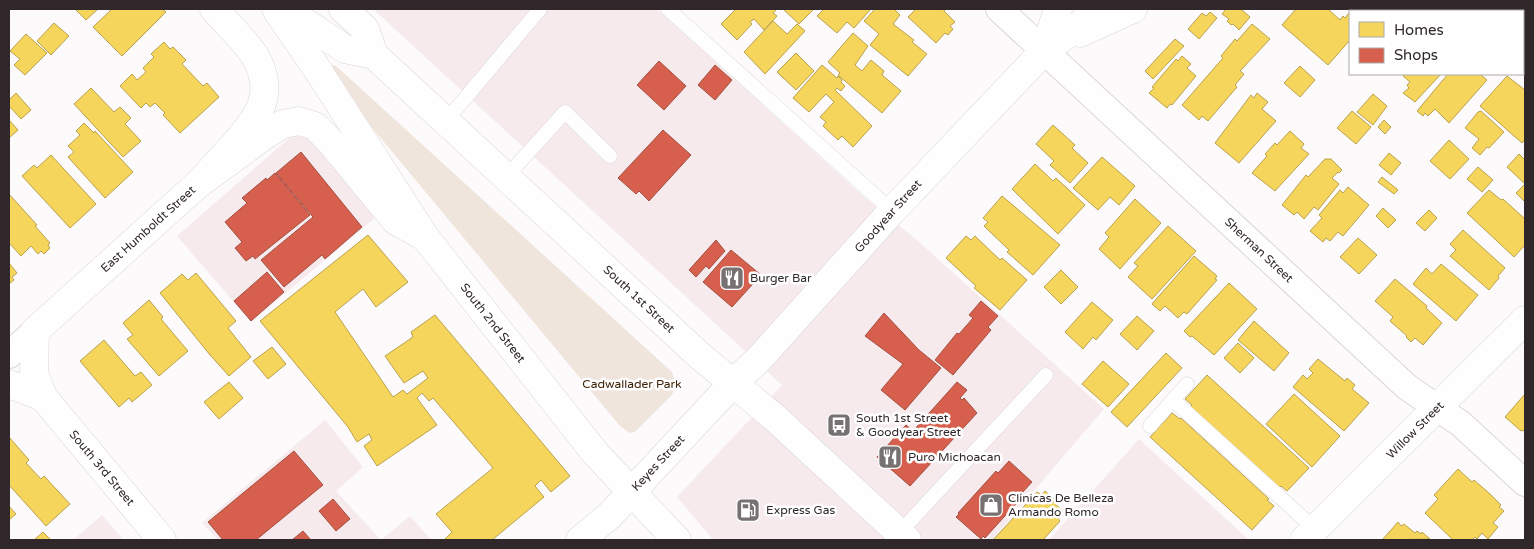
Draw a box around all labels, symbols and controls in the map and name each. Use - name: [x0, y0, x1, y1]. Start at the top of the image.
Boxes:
- legend: [1349, 10, 1524, 75]
- text: Homes: [1394, 21, 1444, 39]
- text: Shops: [1394, 46, 1438, 64]
- street label: Goodyear Street: [852, 176, 925, 255]
- street label: East Humboldt Street: [98, 183, 198, 275]
- street label: Sherman Street: [1222, 215, 1296, 286]
- street label: South 1st Street: [600, 262, 678, 336]
- restaurant icon: Burger Bar: [719, 265, 745, 291]
- place label: Burger Bar: [750, 271, 812, 285]
- street label: South 2nd Street: [458, 281, 529, 366]
- park label: Cadwallader Park: [582, 377, 682, 391]
- street label: Willow Street: [1383, 398, 1447, 462]
- place label: South 1st Street & Goodyear Street: [856, 411, 961, 439]
- bus stop icon: South 1st Street & Goodyear Street: [826, 412, 852, 438]
- street label: South 3rd Street: [66, 428, 138, 509]
- street label: Keyes Street: [629, 432, 688, 494]
- restaurant icon: Puro Michoacan: [877, 444, 903, 470]
- place label: Puro Michoacan: [908, 450, 1001, 464]
- place label: Clinicas De Belleza Armando Romo: [1008, 491, 1114, 519]
- shop icon: Clinicas De Belleza Armando Romo: [978, 492, 1004, 518]
- fuel station icon: Express Gas: [735, 497, 761, 523]
- place label: Express Gas: [766, 503, 835, 517]

